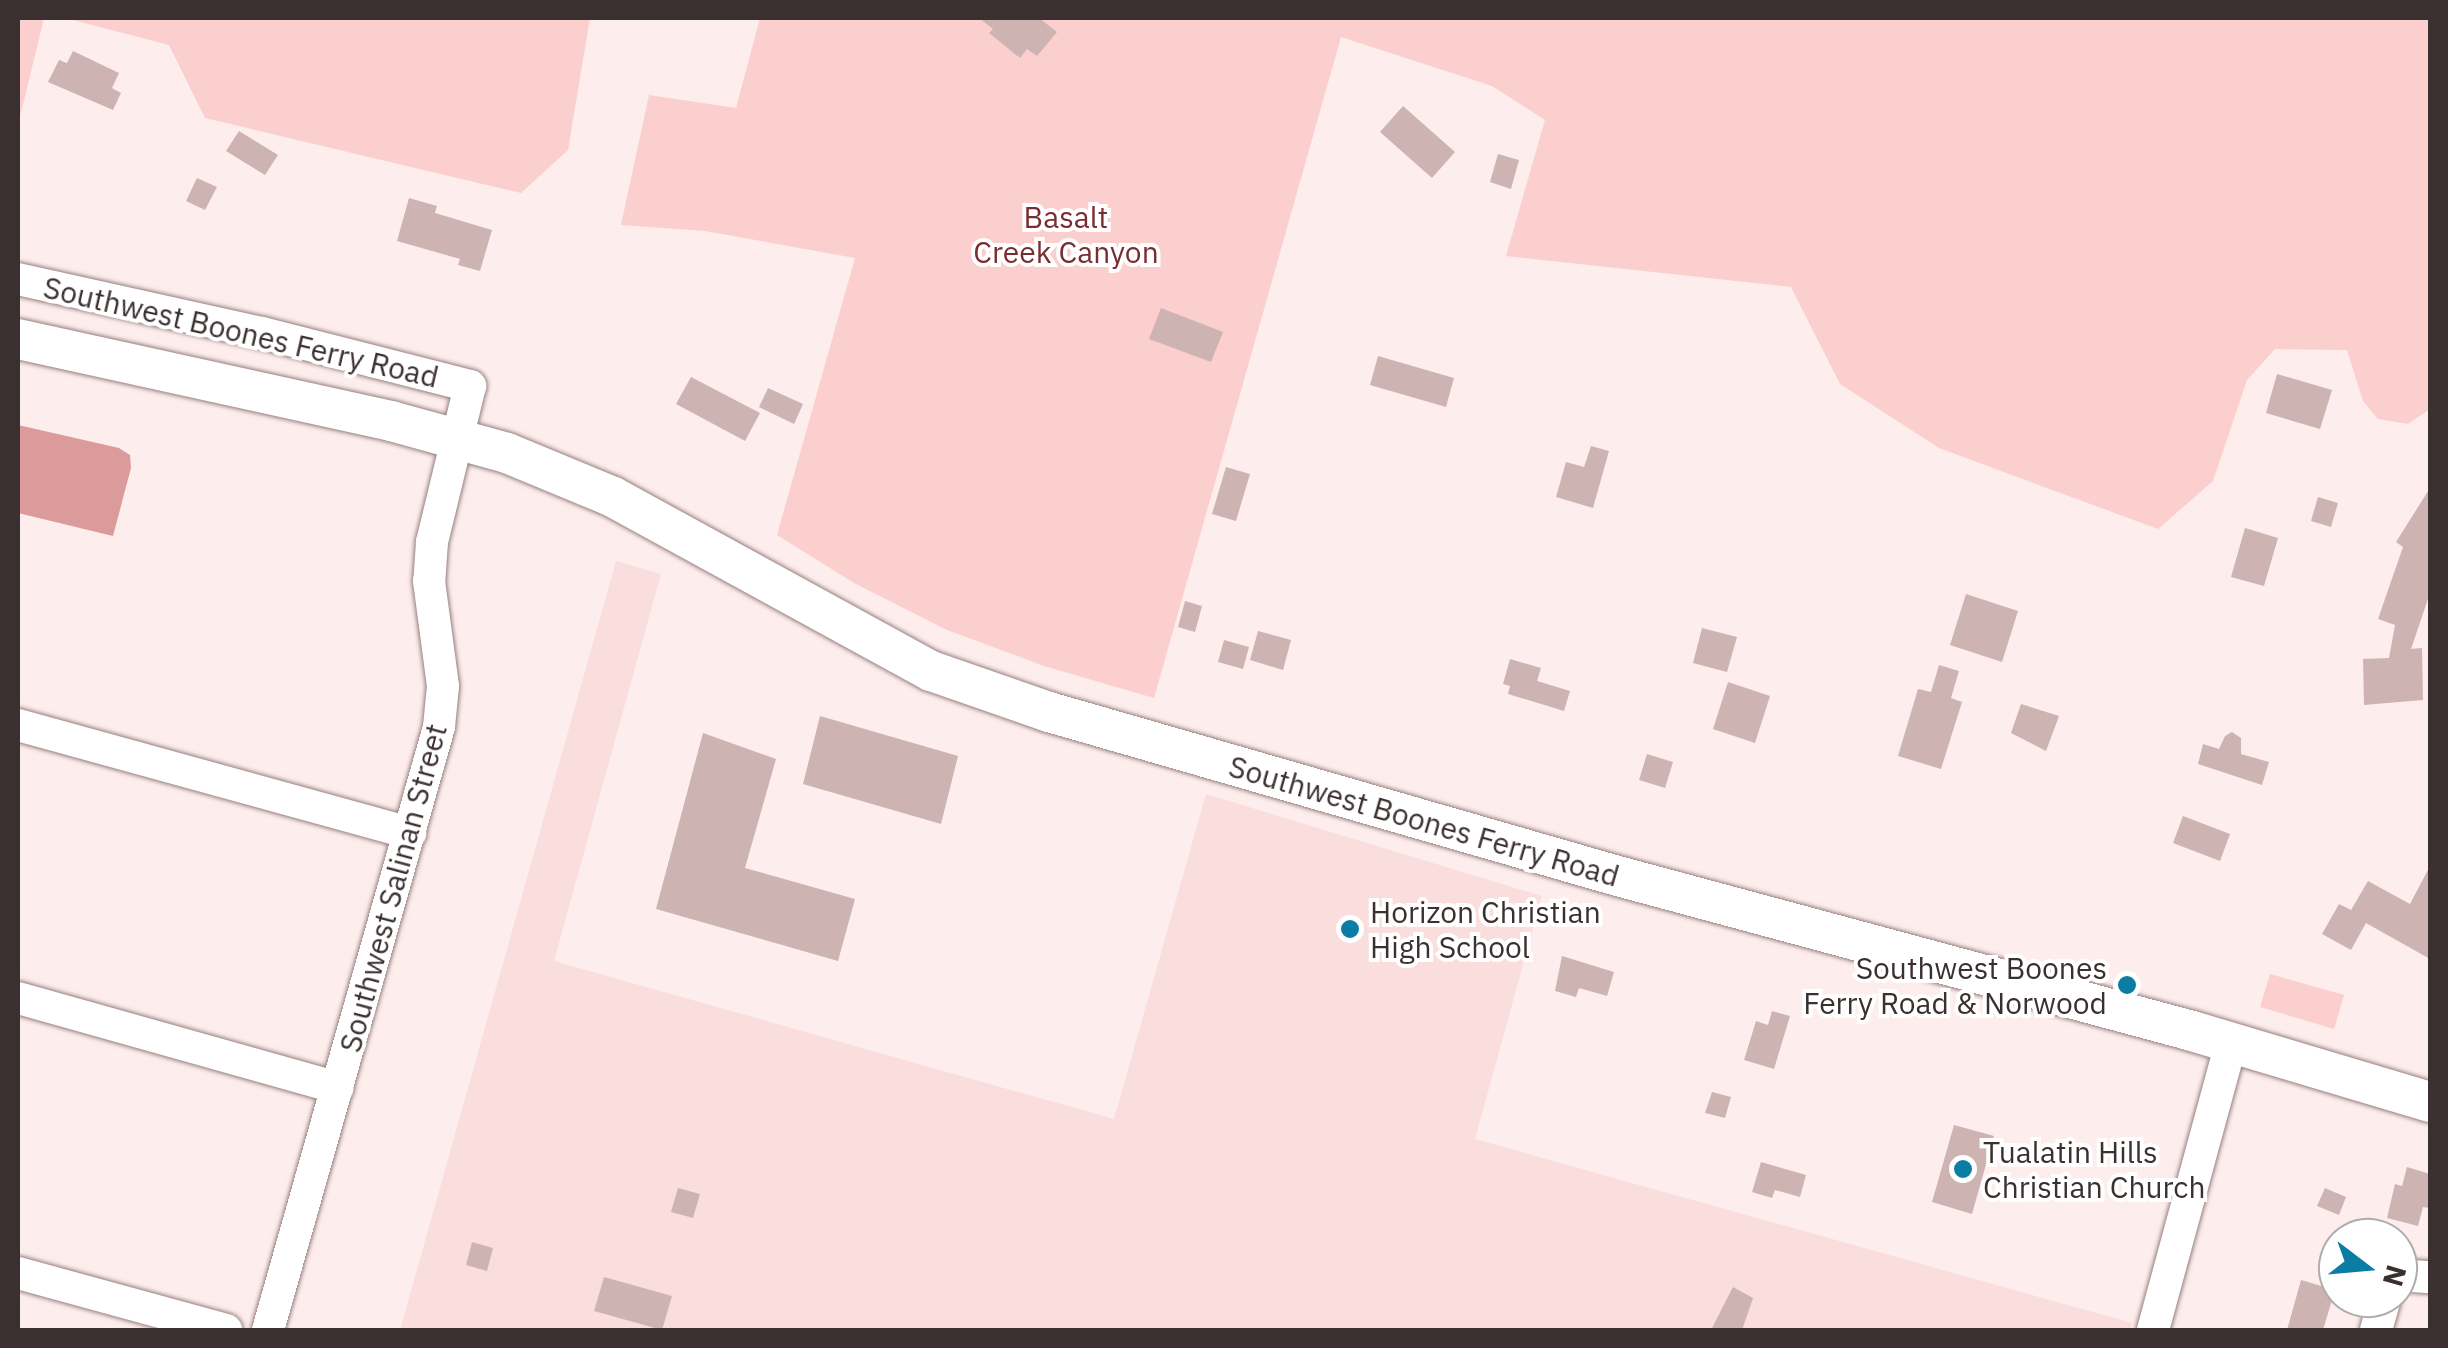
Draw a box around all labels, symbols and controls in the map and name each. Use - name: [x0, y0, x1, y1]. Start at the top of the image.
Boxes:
- park label: Basalt Creek Canyon: [973, 199, 1159, 270]
- street label: Southwest Boones Ferry Road: [40, 269, 442, 395]
- street label: Southwest Salinan Street: [332, 720, 454, 1056]
- street label: Southwest Boones Ferry Road: [1225, 748, 1623, 894]
- place label: Horizon Christian High School: [1370, 894, 1601, 964]
- marker: Horizon Christian High School: [1339, 918, 1361, 940]
- place label: Southwest Boones Ferry Road & Norwood: [1803, 950, 2107, 1020]
- marker: Southwest Boones Ferry Road & Norwood: [2116, 974, 2138, 996]
- place label: Tualatin Hills Christian Church: [1983, 1134, 2205, 1204]
- marker: Tualatin Hills Christian Church: [1952, 1158, 1974, 1180]
- north arrow: [2318, 1218, 2418, 1318]
- text: N: [2375, 1261, 2416, 1291]

